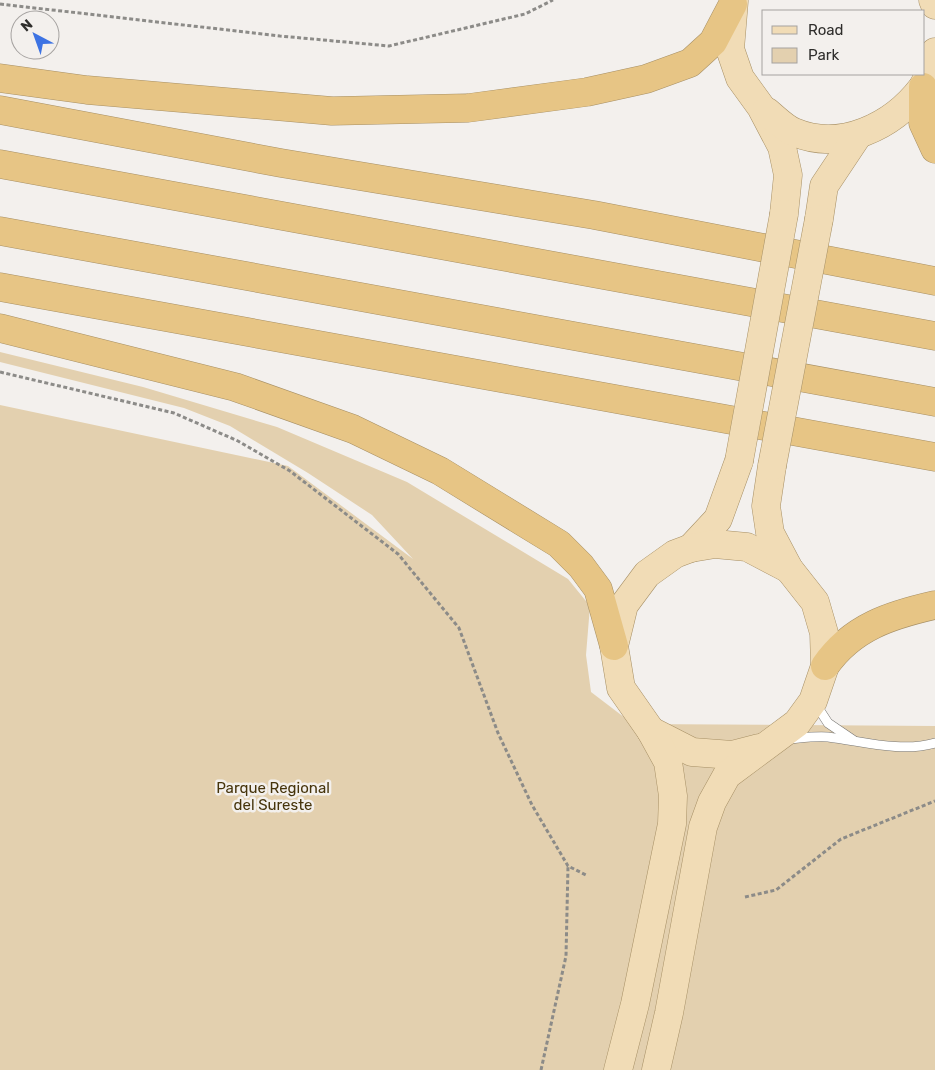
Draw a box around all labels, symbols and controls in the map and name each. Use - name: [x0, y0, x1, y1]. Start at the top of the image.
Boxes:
- north arrow: [10, 10, 60, 60]
- legend: [762, 10, 925, 75]
- text: N: [17, 16, 36, 35]
- text: Road: [808, 21, 844, 39]
- text: Park: [808, 46, 839, 64]
- park label: Parque Regional del Sureste: [216, 779, 330, 814]

